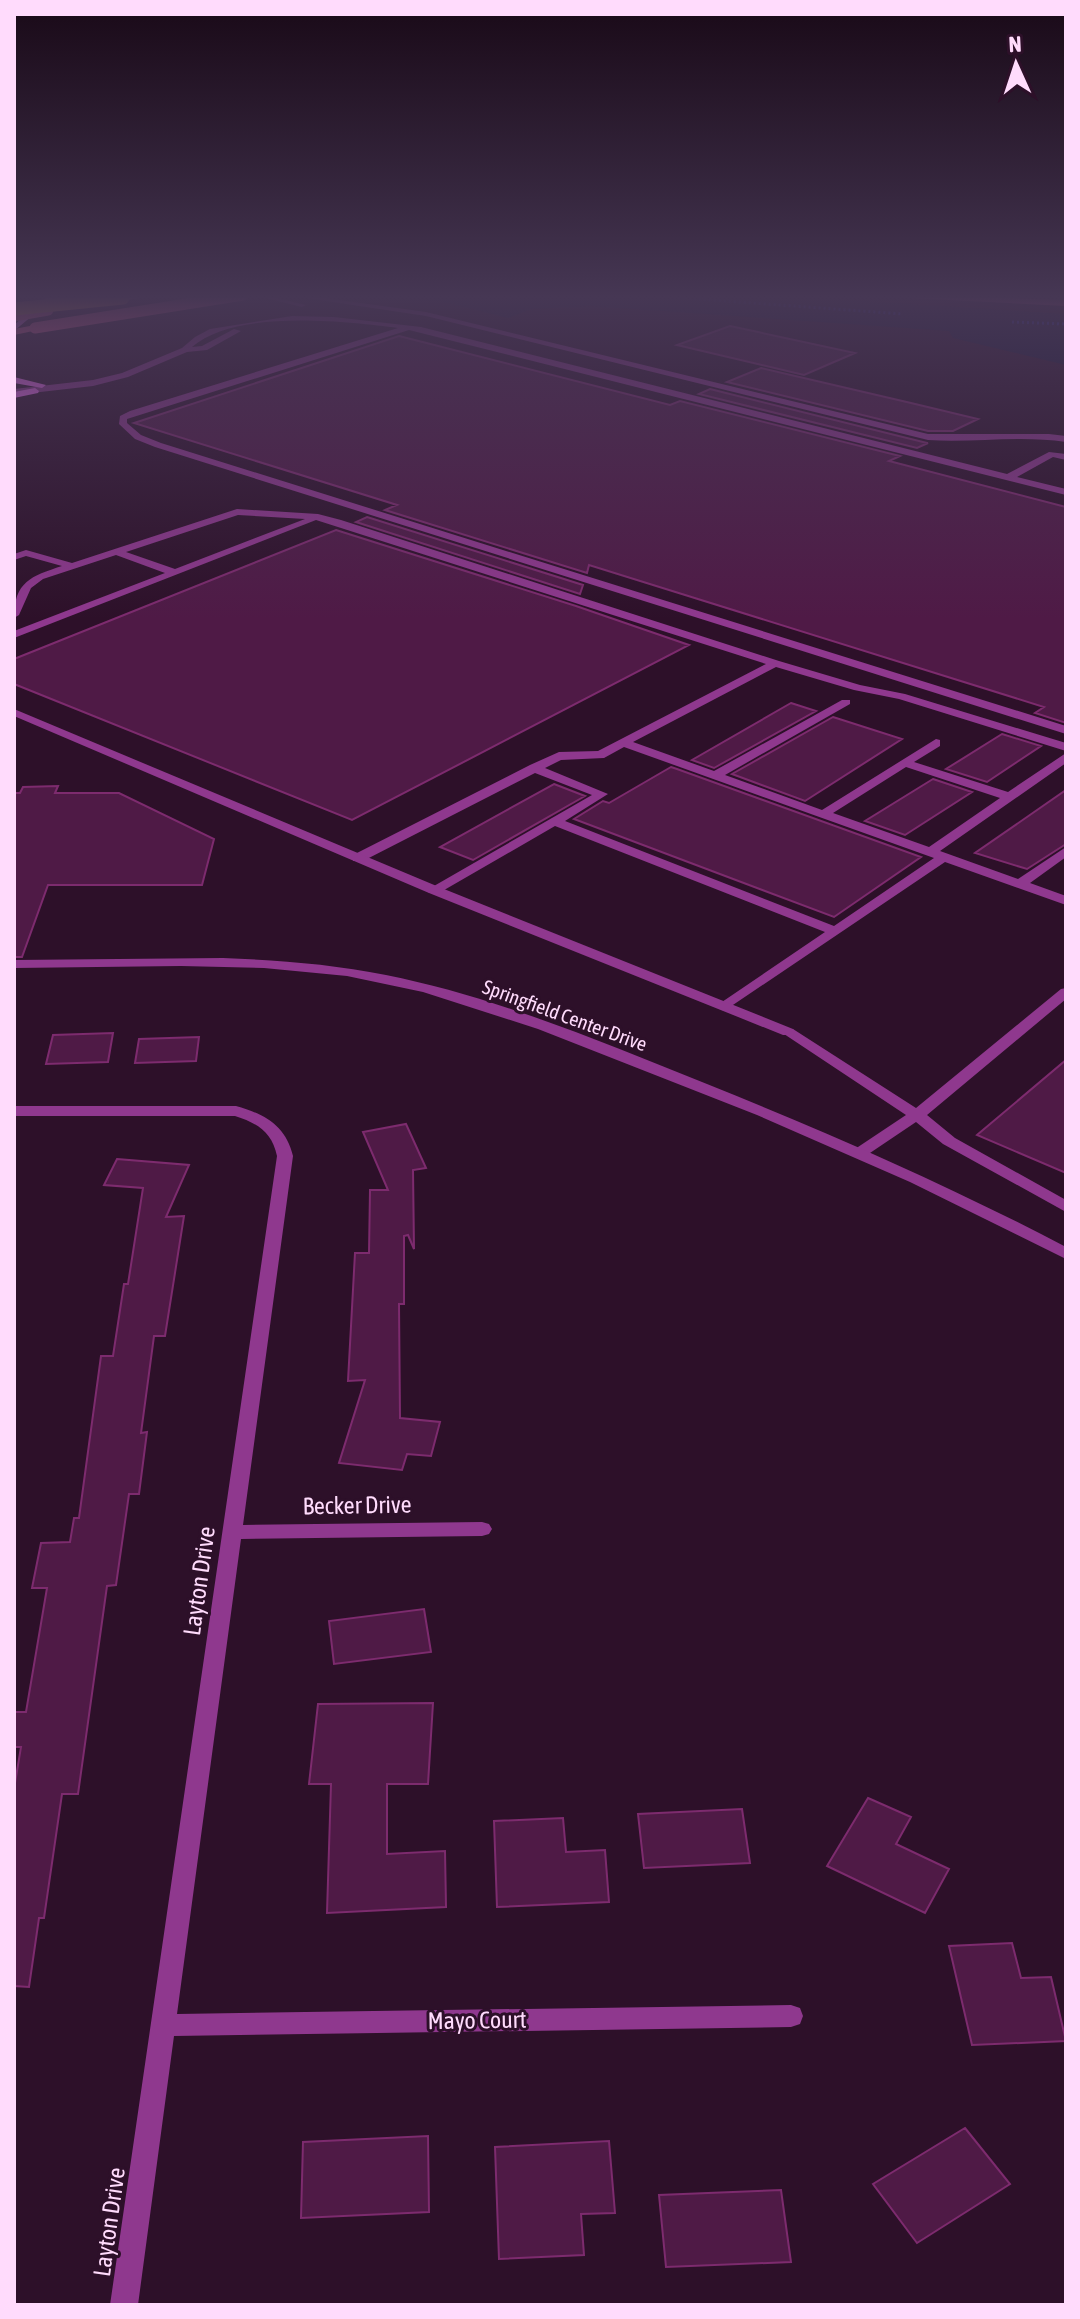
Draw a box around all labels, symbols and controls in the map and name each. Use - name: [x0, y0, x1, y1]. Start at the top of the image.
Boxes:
- north arrow: [976, 24, 1056, 104]
- text: N: [1008, 31, 1022, 57]
- street label: Springfield Center Drive: [480, 975, 650, 1055]
- street label: Becker Drive: [302, 1491, 412, 1519]
- street label: Layton Drive: [178, 1525, 220, 1637]
- street label: Mayo Court: [427, 2006, 527, 2034]
- street label: Layton Drive: [88, 2166, 130, 2278]

